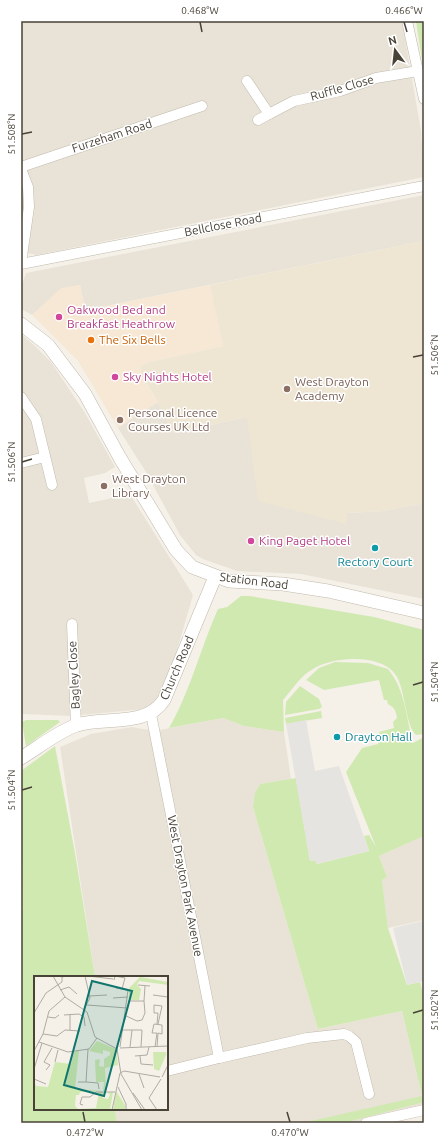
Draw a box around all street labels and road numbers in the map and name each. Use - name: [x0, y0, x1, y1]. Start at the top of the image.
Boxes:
- street label: Ruffle Close: [309, 72, 375, 103]
- street label: Furzeham Road: [70, 116, 154, 155]
- street label: Bellclose Road: [183, 211, 263, 238]
- street label: Station Road: [219, 570, 289, 591]
- street label: Church Road: [157, 634, 196, 702]
- street label: Bagley Close: [65, 641, 82, 709]
- street label: West Drayton Park Avenue: [165, 814, 206, 958]

